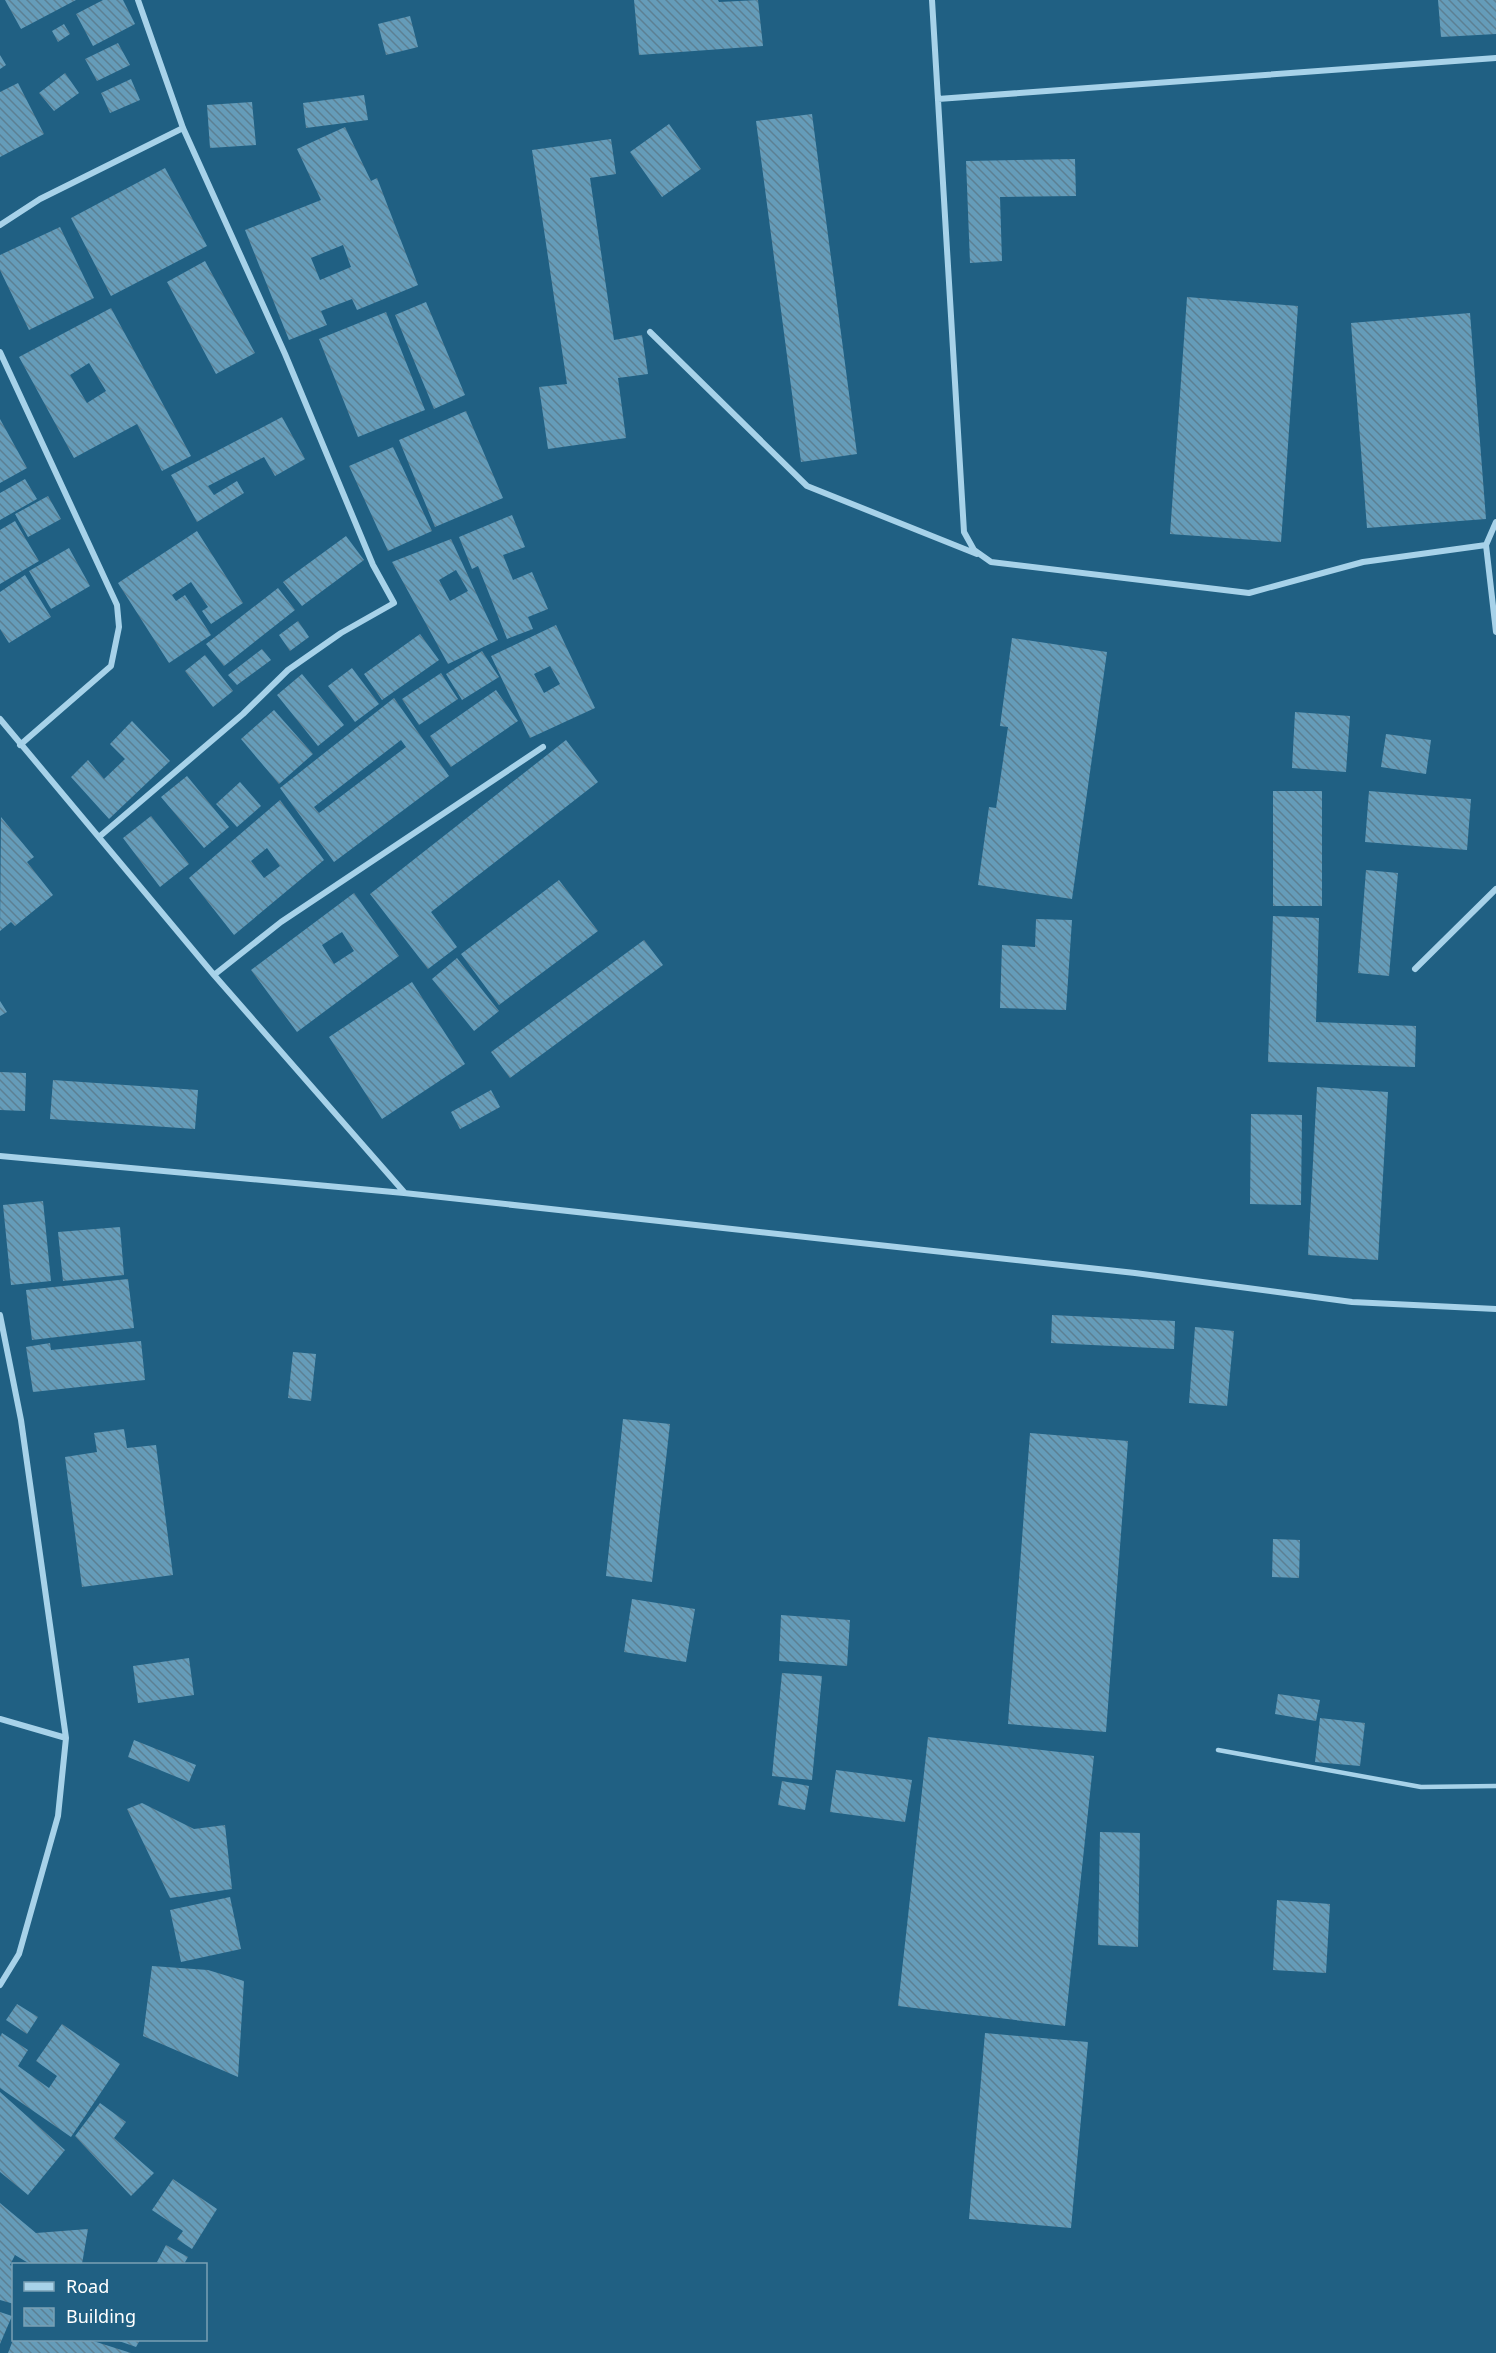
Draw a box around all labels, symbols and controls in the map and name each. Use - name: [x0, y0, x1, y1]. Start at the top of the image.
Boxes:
- legend: [12, 2263, 207, 2341]
- text: Road: [66, 2274, 109, 2298]
- text: Building: [66, 2304, 136, 2328]

